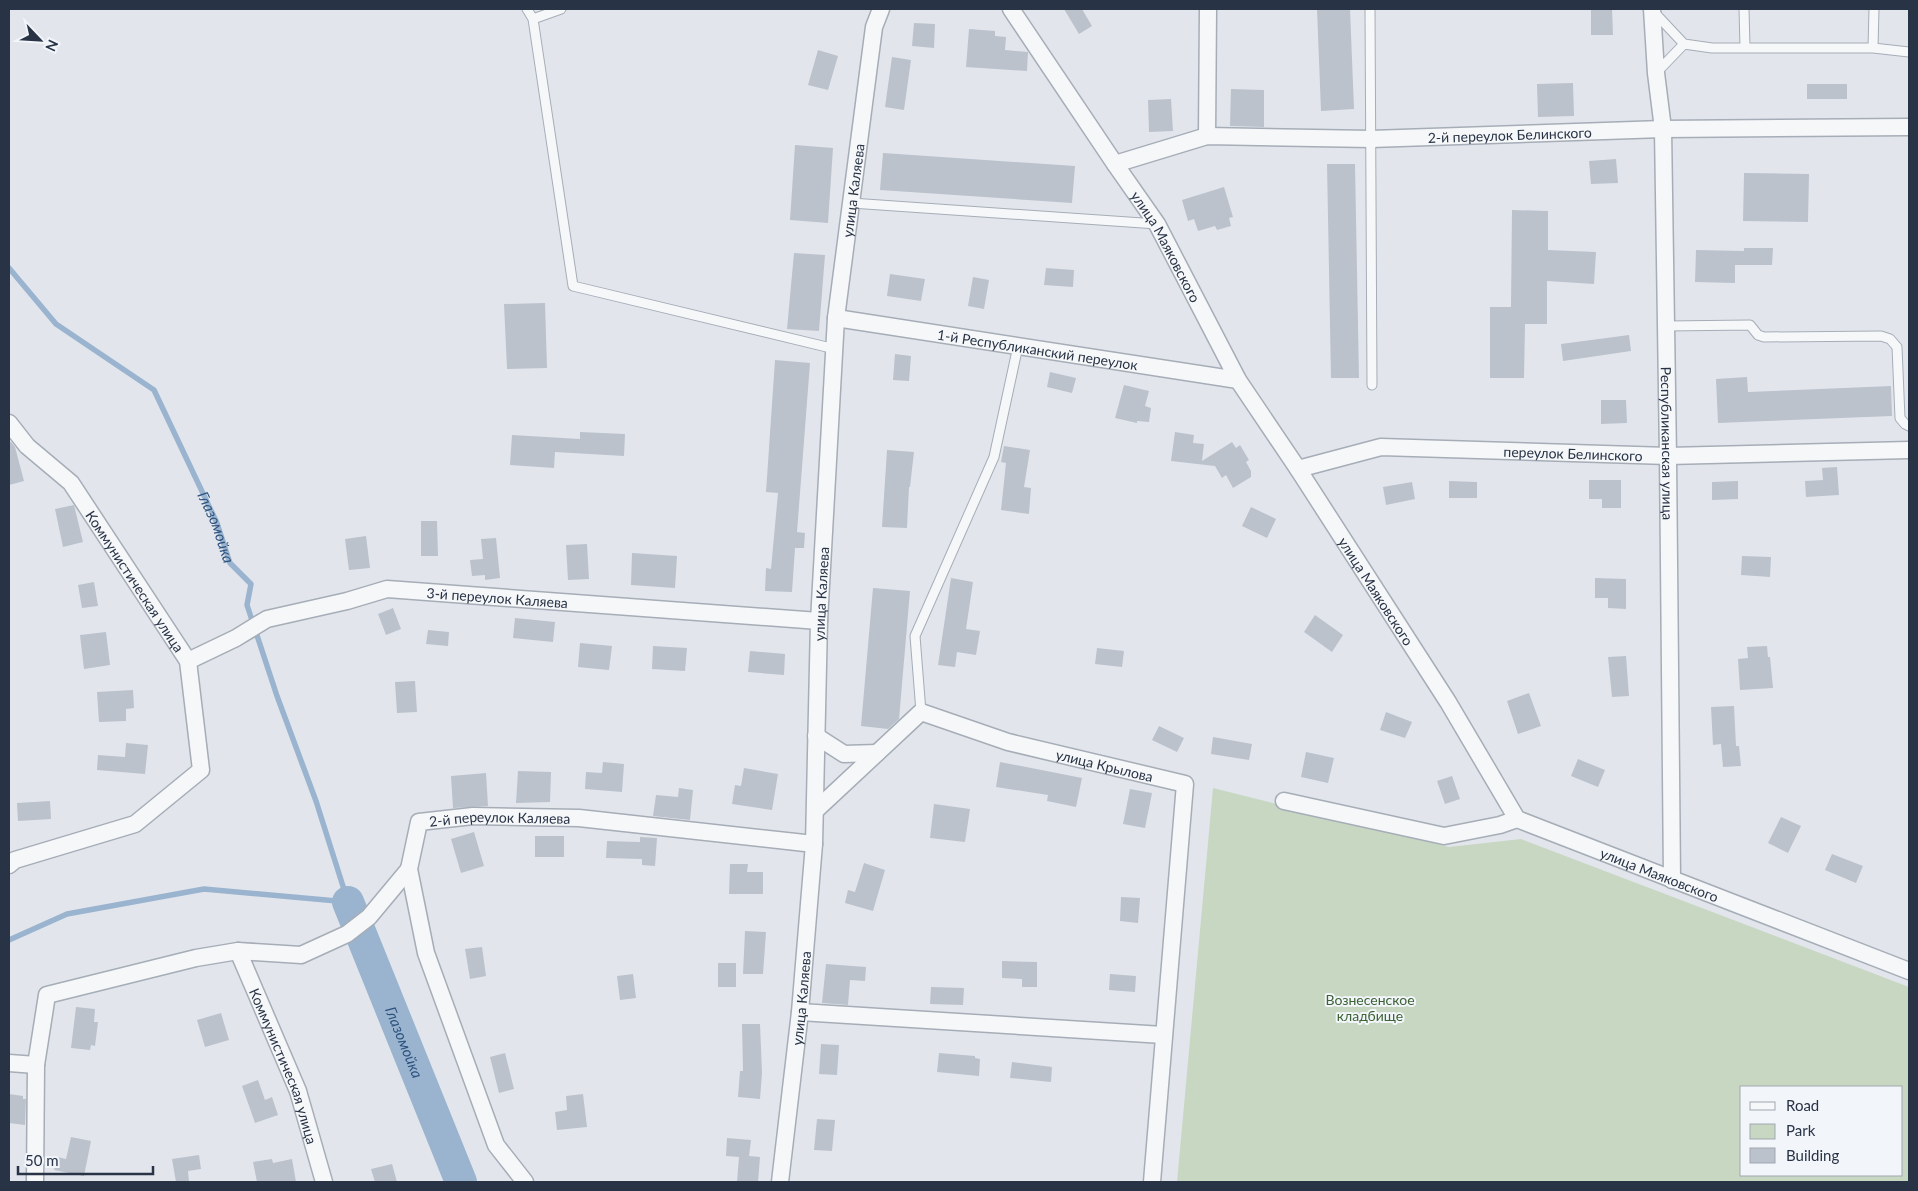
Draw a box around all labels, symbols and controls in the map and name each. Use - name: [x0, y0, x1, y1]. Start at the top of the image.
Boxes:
- north arrow: [15, 15, 65, 65]
- text: N: [42, 37, 62, 54]
- street label: 2-й переулок Белинского: [1427, 123, 1592, 146]
- street label: улица Каляева: [838, 142, 867, 238]
- street label: улица Маяковского: [1128, 187, 1205, 305]
- street label: 1-й Республиканский переулок: [936, 325, 1140, 373]
- street label: Республиканская улица: [1658, 367, 1677, 520]
- street label: переулок Белинского: [1503, 442, 1643, 464]
- water label: Глазомойка: [194, 488, 238, 565]
- street label: Коммунистическая улица: [83, 507, 188, 655]
- street label: улица Маяковского: [1335, 534, 1418, 648]
- street label: улица Каляева: [810, 546, 832, 641]
- street label: 3-й переулок Каляева: [426, 583, 569, 611]
- street label: улица Крылова: [1054, 745, 1155, 785]
- street label: 2-й переулок Каляева: [428, 807, 571, 829]
- street label: улица Маяковского: [1598, 844, 1721, 905]
- street label: улица Каляева: [788, 950, 814, 1046]
- street label: Коммунистическая улица: [246, 985, 321, 1146]
- park label: Вознесенское кладбище: [1325, 991, 1415, 1024]
- water label: Глазомойка: [382, 1004, 427, 1081]
- legend: [1740, 1086, 1903, 1176]
- text: Road: [1786, 1096, 1819, 1114]
- text: Park: [1786, 1121, 1816, 1139]
- scale bar: [18, 1144, 152, 1176]
- text: Building: [1786, 1146, 1839, 1164]
- text: 50 m: [25, 1151, 59, 1169]

